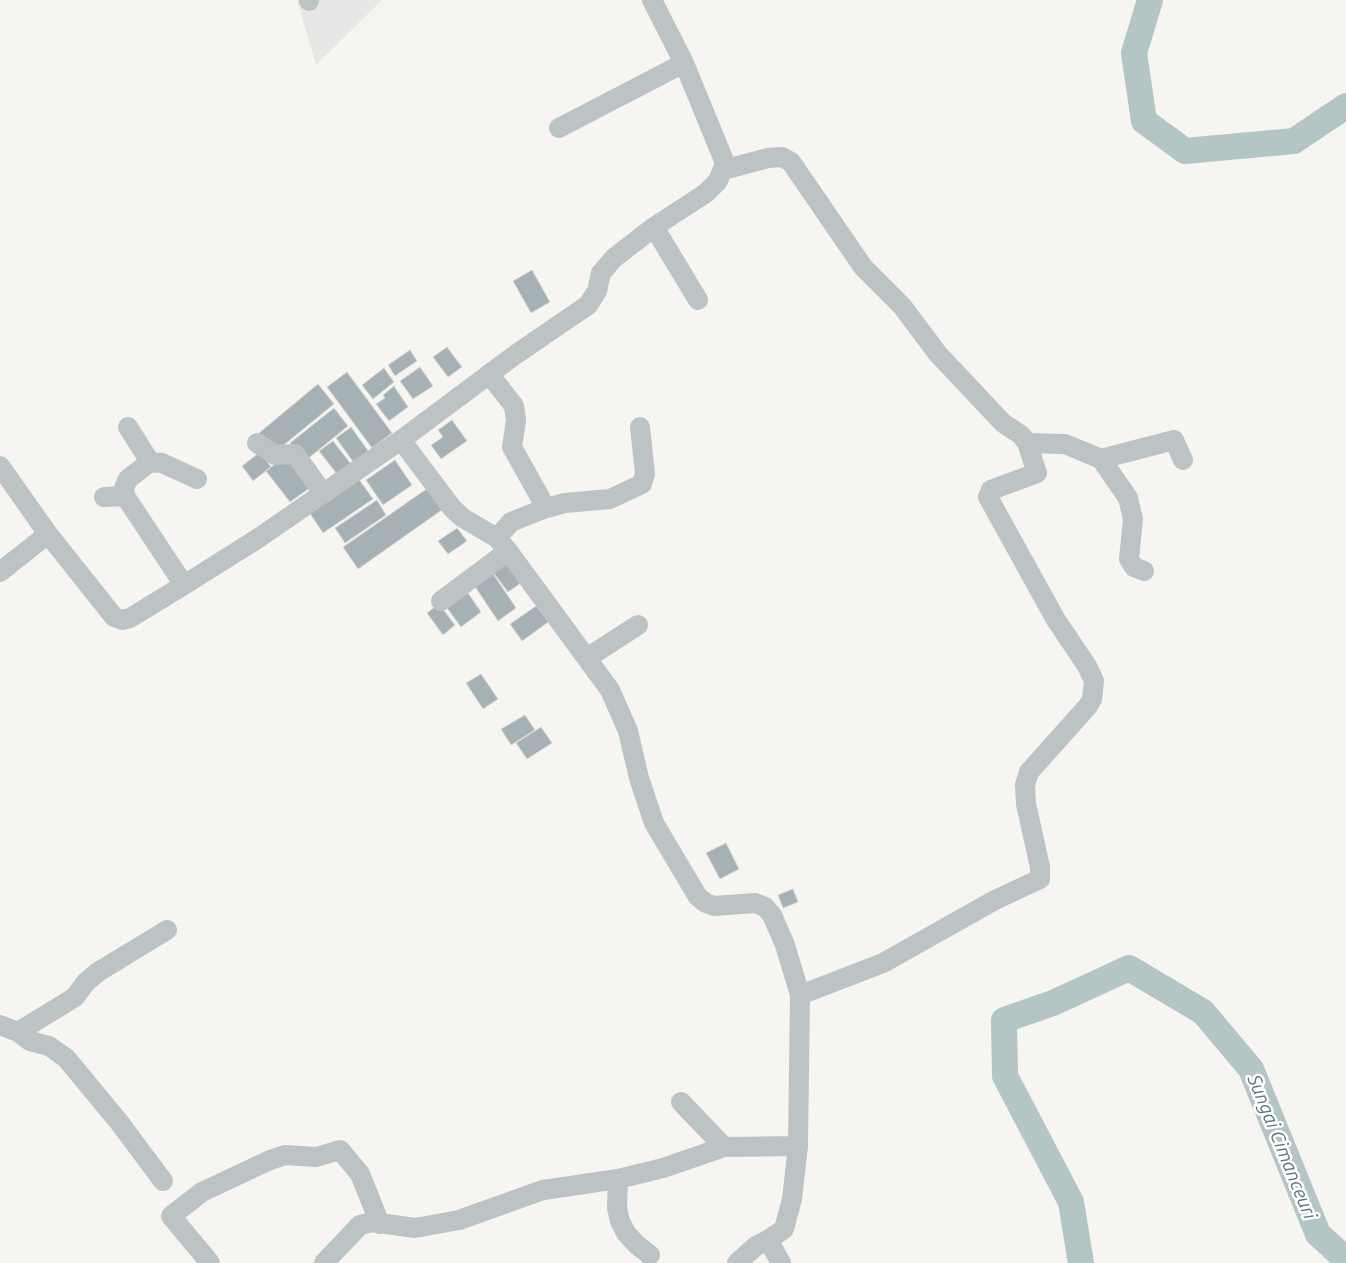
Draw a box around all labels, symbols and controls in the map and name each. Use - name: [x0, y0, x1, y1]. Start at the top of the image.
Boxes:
- water label: Sungai Cimanceuri: [1243, 1071, 1321, 1223]

